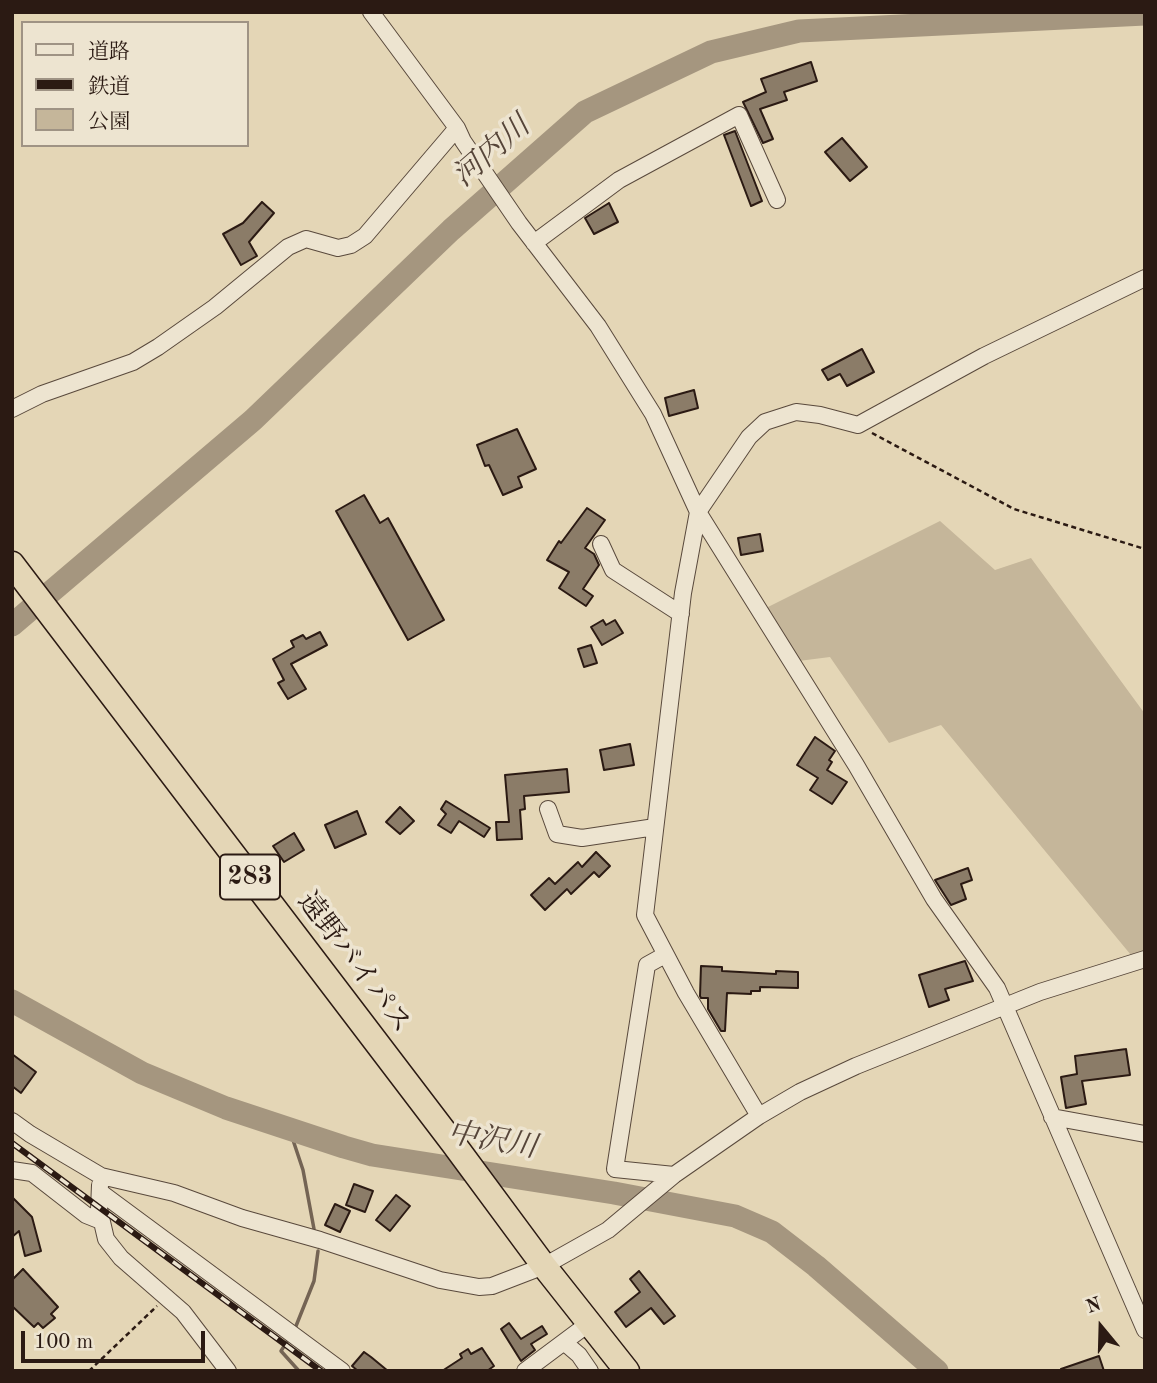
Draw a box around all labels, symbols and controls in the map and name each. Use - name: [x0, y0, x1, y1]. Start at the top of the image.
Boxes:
- legend: [21, 21, 248, 147]
- text: 道路: [88, 42, 130, 63]
- text: 鉄道: [88, 77, 130, 98]
- water label: 河内川: [446, 109, 538, 195]
- text: 公園: [88, 112, 130, 133]
- road number: 283: [220, 855, 280, 900]
- street label: 遠野バイパス: [290, 886, 418, 1040]
- water label: 中沢川: [445, 1115, 539, 1167]
- north arrow: [1066, 1292, 1136, 1362]
- text: N: [1084, 1295, 1104, 1318]
- scale bar: [24, 1316, 208, 1360]
- text: 100 m: [34, 1332, 93, 1353]

